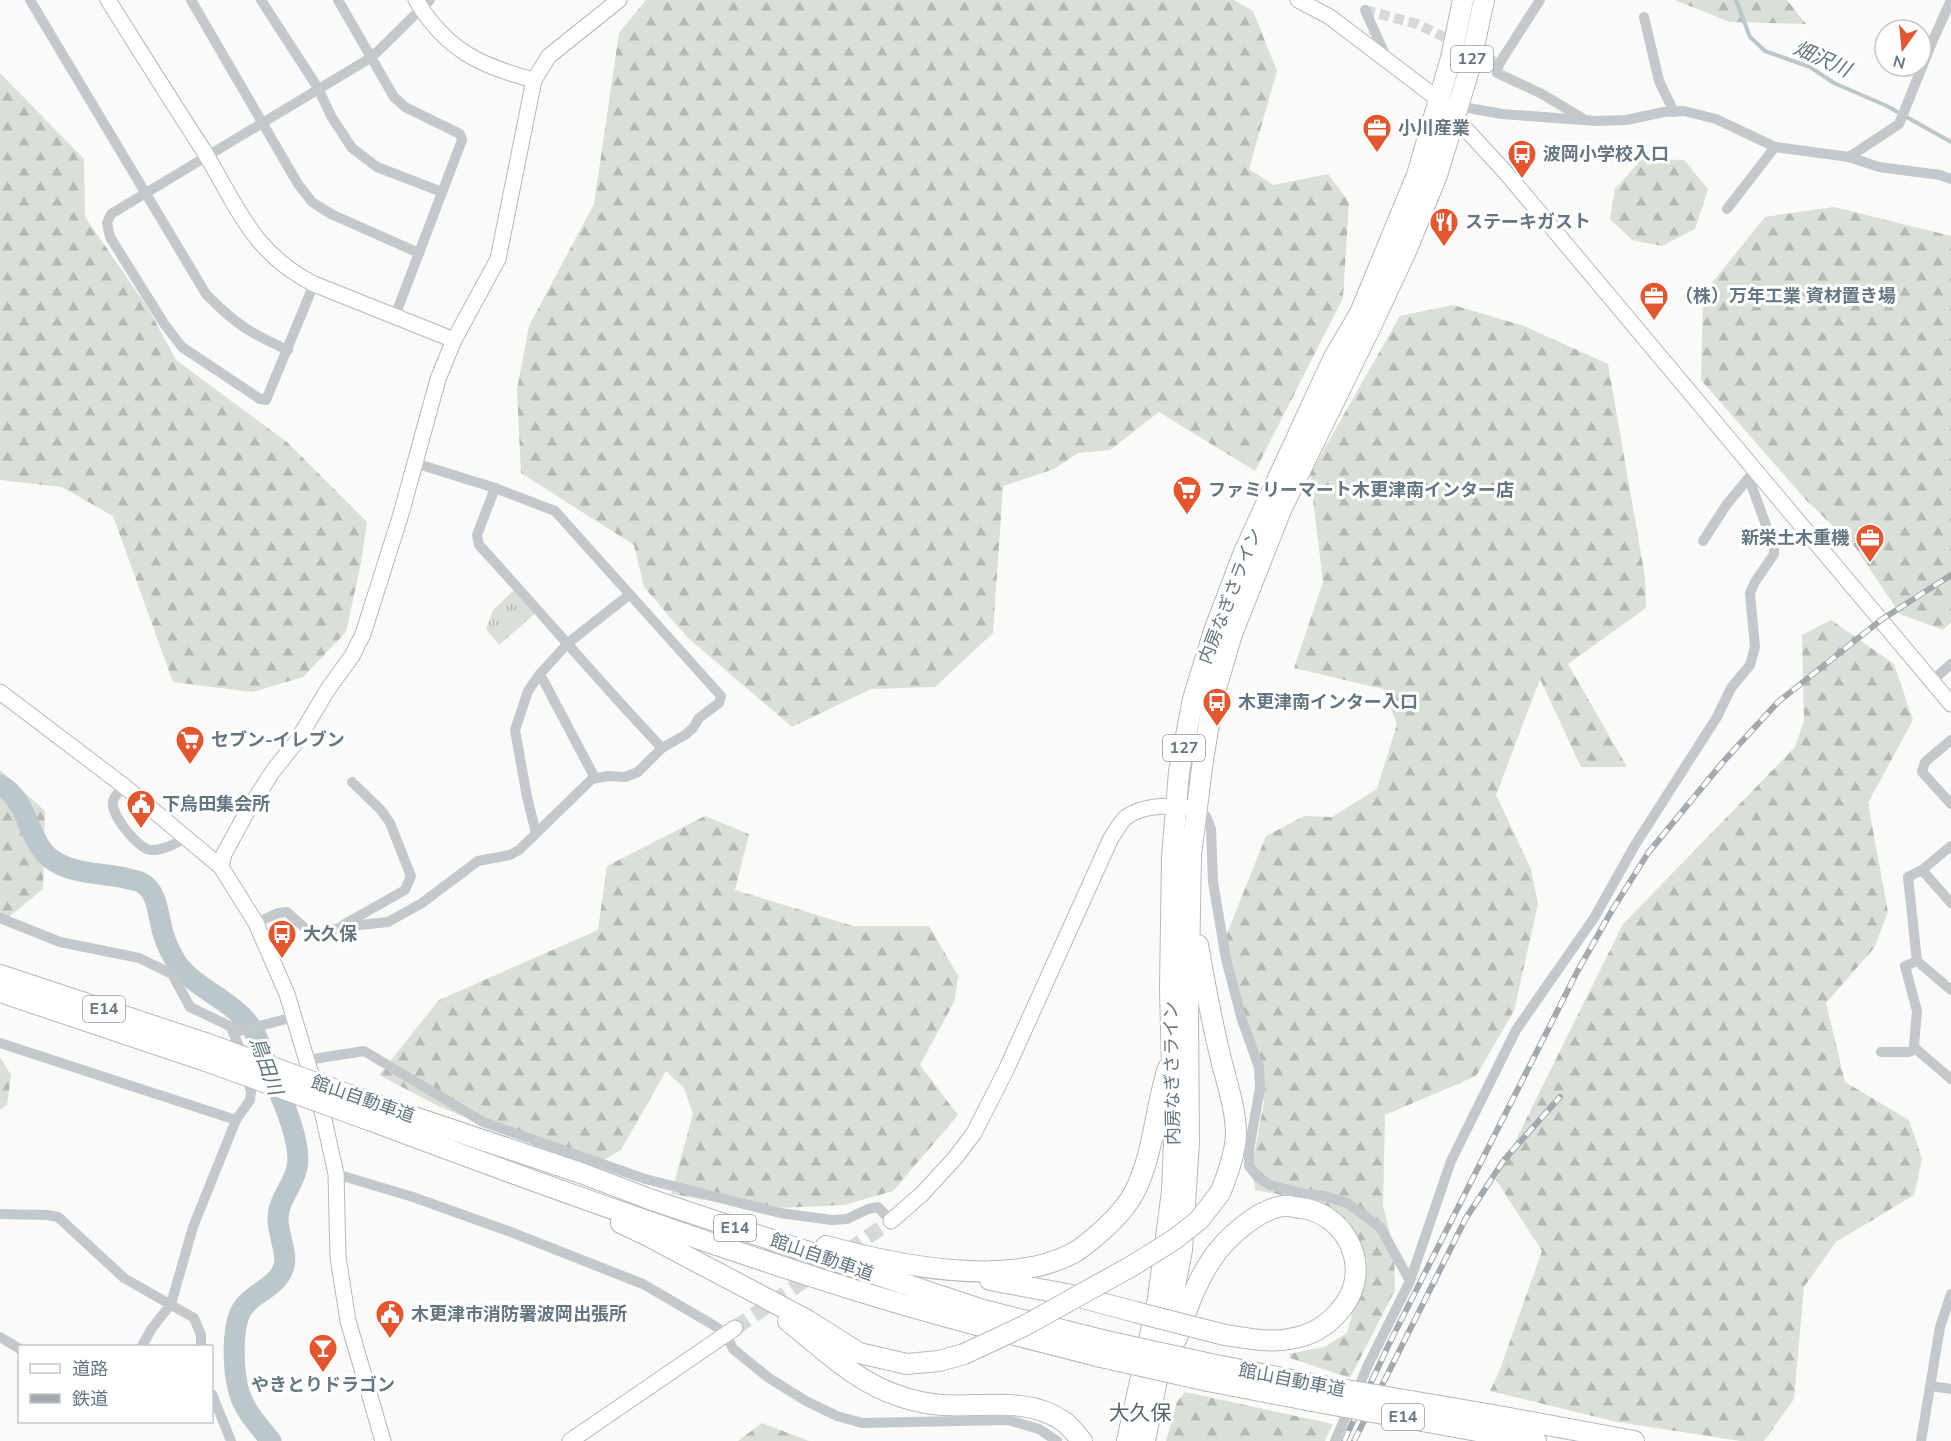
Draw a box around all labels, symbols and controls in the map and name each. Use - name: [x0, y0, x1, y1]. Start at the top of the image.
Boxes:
- north arrow: [1873, 18, 1933, 78]
- water label: 畑沢川: [1789, 34, 1857, 84]
- road number: 127: [1451, 46, 1493, 72]
- text: N: [1891, 49, 1908, 74]
- office icon: 小川産業: [1361, 112, 1393, 154]
- place label: 小川産業: [1398, 116, 1470, 140]
- bus stop icon: 波岡小学校入口: [1506, 138, 1538, 180]
- place label: 波岡小学校入口: [1543, 142, 1669, 166]
- restaurant icon: ステーキガスト: [1428, 206, 1460, 248]
- place label: ステーキガスト: [1465, 210, 1591, 234]
- office icon: （株）万年工業 資材置き場: [1638, 280, 1670, 322]
- place label: （株）万年工業 資材置き場: [1675, 284, 1896, 308]
- supermarket icon: ファミリーマート木更津南インター店: [1171, 474, 1203, 516]
- place label: ファミリーマート木更津南インター店: [1208, 478, 1514, 502]
- office icon: 新栄土木重機: [1854, 522, 1886, 564]
- street label: 内房なぎさライン: [1193, 524, 1267, 668]
- place label: 新栄土木重機: [1741, 526, 1850, 550]
- bus stop icon: 木更津南インター入口: [1201, 686, 1233, 728]
- place label: 木更津南インター入口: [1238, 690, 1418, 714]
- supermarket icon: セブン-イレブン: [174, 724, 206, 766]
- place label: セブン-イレブン: [211, 728, 345, 752]
- road number: 127: [1163, 735, 1205, 761]
- public building icon: 下烏田集会所: [125, 788, 157, 830]
- place label: 下烏田集会所: [162, 792, 270, 816]
- bus stop icon: 大久保: [266, 918, 298, 960]
- place label: 大久保: [303, 922, 358, 946]
- road number: E14: [83, 996, 125, 1022]
- street label: 内房なぎさライン: [1159, 1001, 1185, 1145]
- water label: 鳥田川: [243, 1033, 290, 1101]
- street label: 館山自動車道: [308, 1070, 418, 1128]
- road number: E14: [714, 1215, 756, 1241]
- street label: 館山自動車道: [767, 1228, 877, 1286]
- public building icon: 木更津市消防署波岡出張所: [374, 1298, 406, 1340]
- place label: 木更津市消防署波岡出張所: [411, 1302, 627, 1326]
- bar icon: やきとりドラゴン: [307, 1332, 339, 1374]
- legend: [18, 1345, 213, 1423]
- text: 道路: [72, 1357, 108, 1381]
- street label: 館山自動車道: [1237, 1358, 1347, 1402]
- place label: やきとりドラゴン: [251, 1373, 395, 1397]
- text: 鉄道: [72, 1387, 108, 1411]
- district label: 大久保: [1109, 1399, 1172, 1427]
- road number: E14: [1382, 1404, 1424, 1430]

